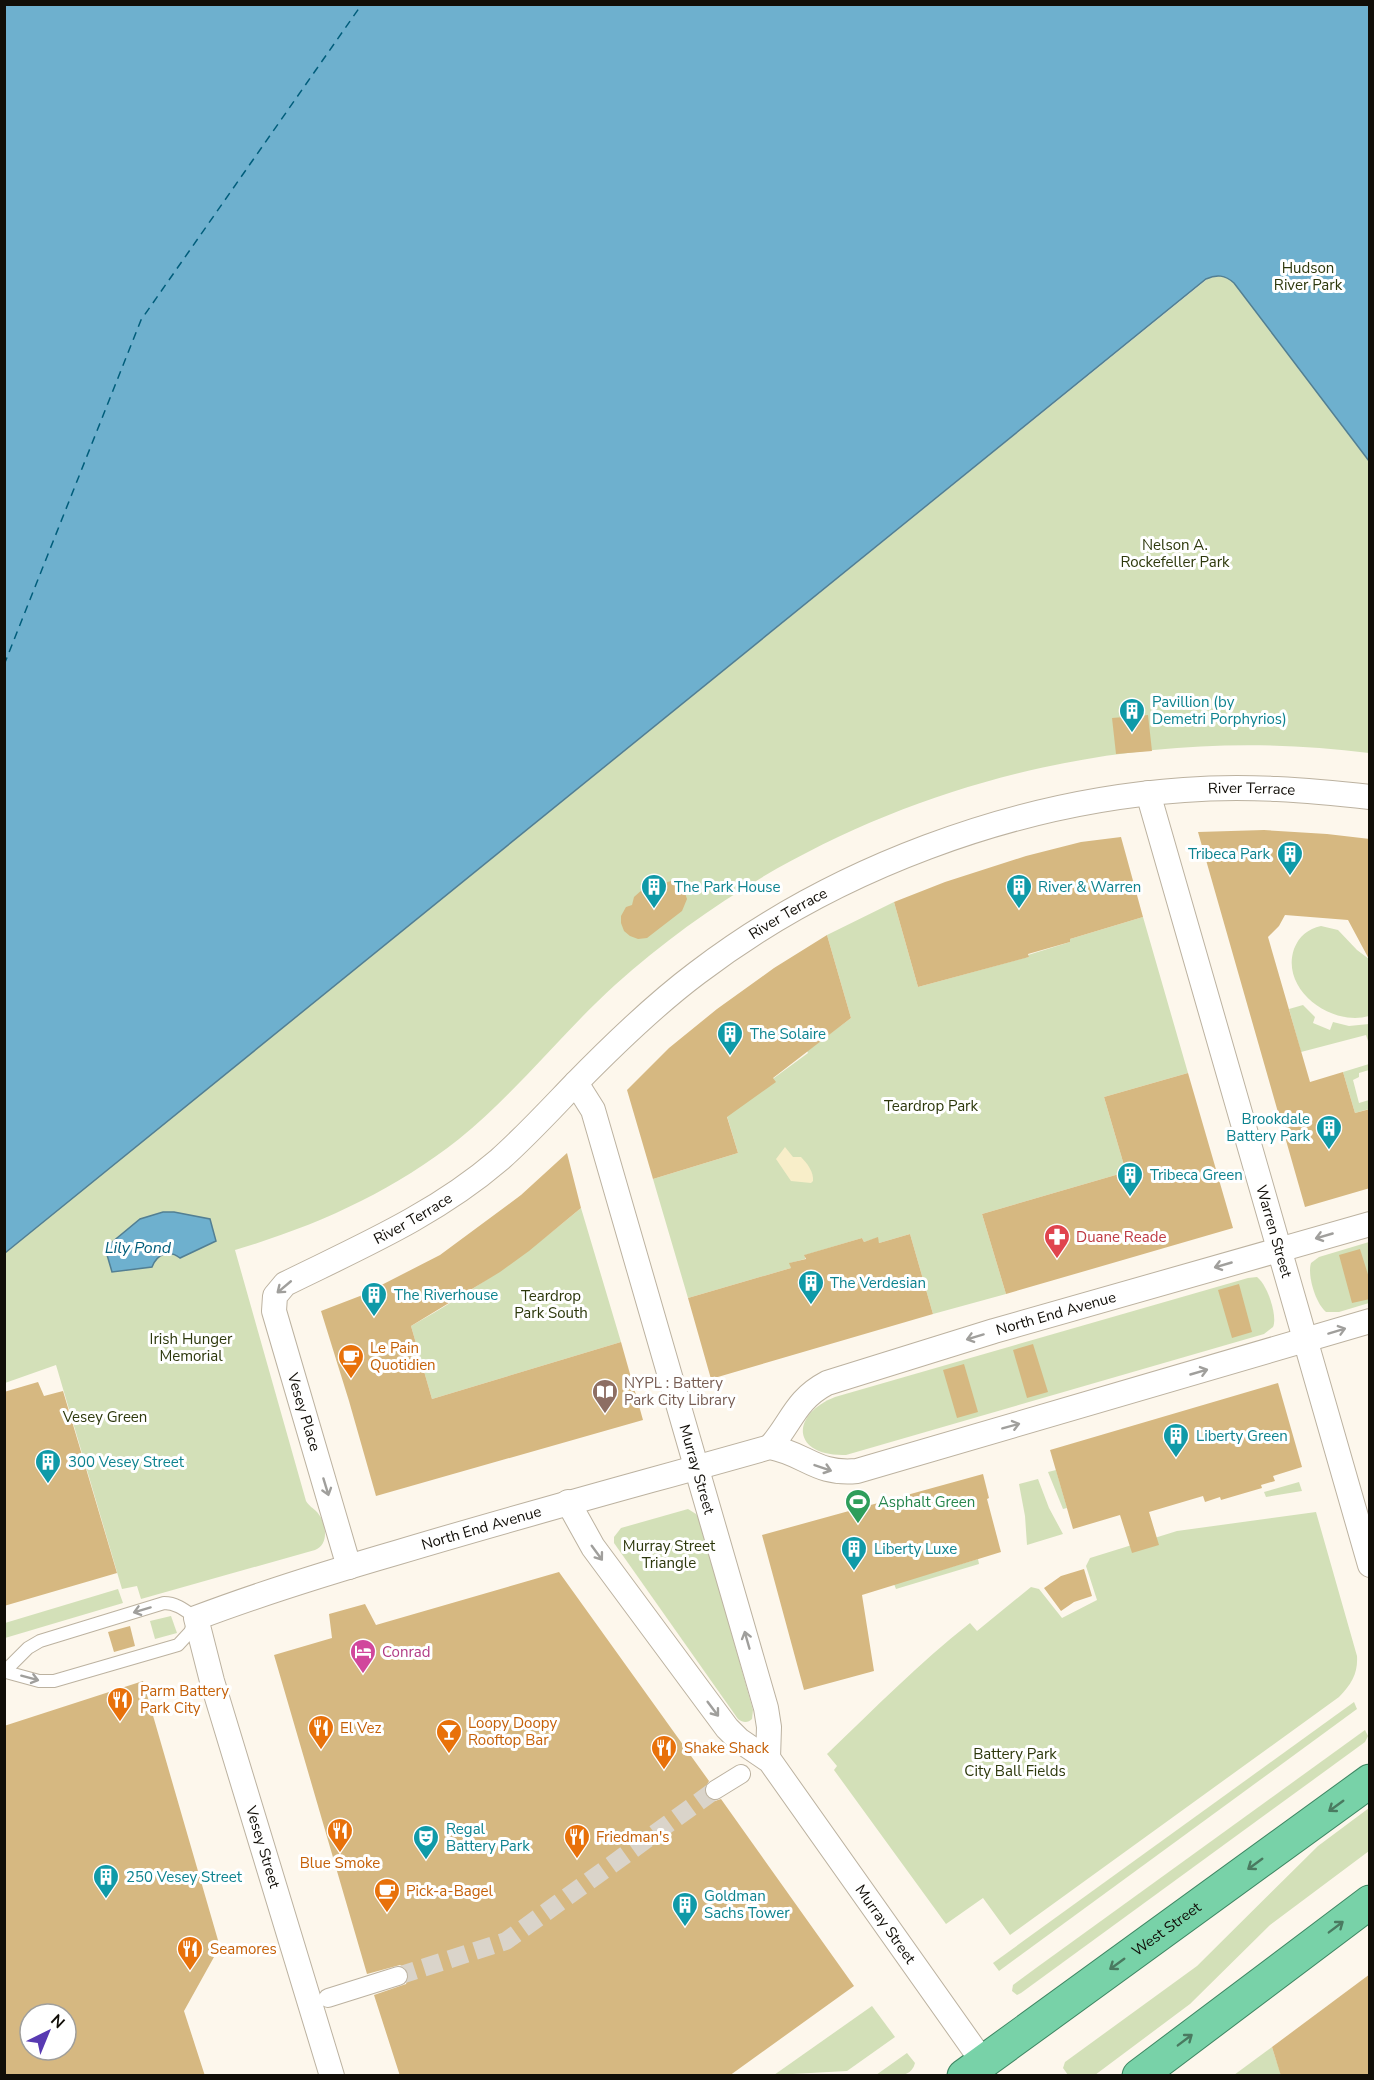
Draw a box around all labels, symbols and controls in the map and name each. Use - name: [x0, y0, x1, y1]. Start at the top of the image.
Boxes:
- park label: Hudson River Park: [1274, 258, 1343, 295]
- park label: Nelson A. Rockefeller Park: [1120, 535, 1230, 572]
- place label: Pavillion (by Demetri Porphyrios): [1152, 692, 1287, 729]
- building icon: Pavillion (by Demetri Porphyrios): [1117, 696, 1147, 734]
- street label: River Terrace: [1207, 778, 1296, 800]
- building icon: Tribeca Park: [1275, 839, 1305, 877]
- place label: Tribeca Park: [1188, 844, 1270, 864]
- building icon: The Park House: [639, 872, 669, 910]
- building icon: River & Warren: [1004, 872, 1034, 910]
- place label: The Park House: [674, 877, 781, 897]
- place label: River & Warren: [1038, 877, 1141, 897]
- street label: River Terrace: [745, 883, 831, 944]
- building icon: The Solaire: [715, 1019, 745, 1057]
- place label: The Solaire: [750, 1024, 826, 1044]
- park label: Teardrop Park: [884, 1096, 978, 1116]
- place label: Brookdale Battery Park: [1226, 1109, 1310, 1146]
- building icon: Brookdale Battery Park: [1314, 1113, 1344, 1151]
- building icon: Tribeca Green: [1115, 1160, 1145, 1198]
- place label: Tribeca Green: [1150, 1165, 1243, 1185]
- street label: Warren Street: [1251, 1183, 1297, 1281]
- street label: River Terrace: [370, 1188, 456, 1249]
- pharmacy icon: Duane Reade: [1042, 1222, 1072, 1260]
- place label: Duane Reade: [1076, 1227, 1166, 1247]
- one-way arrow: [1315, 1231, 1334, 1243]
- water label: Lily Pond: [105, 1237, 172, 1259]
- one-way arrow: [1214, 1260, 1233, 1271]
- building icon: The Verdesian: [796, 1268, 826, 1306]
- place label: The Verdesian: [830, 1273, 926, 1293]
- building icon: The Riverhouse: [359, 1280, 389, 1318]
- one-way arrow: [276, 1281, 292, 1294]
- place label: The Riverhouse: [394, 1285, 498, 1305]
- park label: Teardrop Park South: [514, 1286, 588, 1323]
- street label: North End Avenue: [994, 1287, 1118, 1340]
- one-way arrow: [1327, 1325, 1346, 1336]
- park label: Irish Hunger Memorial: [150, 1329, 233, 1366]
- one-way arrow: [966, 1332, 985, 1343]
- place label: Le Pain Quotidien: [370, 1338, 436, 1375]
- cafe icon: Le Pain Quotidien: [336, 1342, 366, 1380]
- one-way arrow: [1189, 1366, 1208, 1377]
- street label: Vesey Place: [282, 1370, 325, 1454]
- place label: NYPL : Battery Park City Library: [624, 1373, 736, 1410]
- library icon: NYPL : Battery Park City Library: [590, 1377, 620, 1415]
- park label: Vesey Green: [62, 1407, 147, 1427]
- one-way arrow: [1001, 1419, 1020, 1431]
- building icon: Liberty Green: [1161, 1421, 1191, 1459]
- street label: Murray Street: [675, 1422, 720, 1517]
- place label: Liberty Green: [1196, 1426, 1288, 1446]
- building icon: 300 Vesey Street: [33, 1447, 63, 1485]
- place label: 300 Vesey Street: [68, 1452, 185, 1472]
- one-way arrow: [814, 1464, 832, 1475]
- one-way arrow: [321, 1478, 332, 1497]
- sports icon: Asphalt Green: [843, 1487, 873, 1525]
- place label: Asphalt Green: [878, 1492, 975, 1512]
- street label: North End Avenue: [419, 1501, 543, 1555]
- building icon: Liberty Luxe: [839, 1534, 869, 1572]
- park label: Murray Street Triangle: [623, 1536, 716, 1573]
- place label: Liberty Luxe: [874, 1539, 957, 1559]
- one-way arrow: [591, 1544, 604, 1560]
- one-way arrow: [133, 1605, 152, 1616]
- one-way arrow: [740, 1631, 752, 1650]
- hotel icon: Conrad: [348, 1637, 378, 1675]
- place label: Conrad: [382, 1642, 430, 1662]
- one-way arrow: [20, 1673, 39, 1685]
- place label: Parm Battery Park City: [140, 1681, 229, 1718]
- restaurant icon: Parm Battery Park City: [105, 1685, 135, 1723]
- one-way arrow: [707, 1701, 720, 1717]
- restaurant icon: El Vez: [306, 1713, 336, 1751]
- place label: Loopy Doopy Rooftop Bar: [468, 1713, 557, 1750]
- bar icon: Loopy Doopy Rooftop Bar: [434, 1717, 464, 1755]
- place label: El Vez: [340, 1718, 381, 1738]
- restaurant icon: Shake Shack: [649, 1733, 679, 1771]
- place label: Shake Shack: [684, 1738, 769, 1758]
- park label: Battery Park City Ball Fields: [964, 1744, 1066, 1781]
- one-way arrow: [1328, 1799, 1344, 1812]
- street label: Vesey Street: [241, 1802, 285, 1891]
- restaurant icon: Blue Smoke: [325, 1816, 355, 1854]
- place label: Regal Battery Park: [446, 1819, 530, 1856]
- restaurant icon: Friedman's: [562, 1822, 592, 1860]
- theatre icon: Regal Battery Park: [411, 1823, 441, 1861]
- place label: Friedman's: [596, 1827, 670, 1847]
- place label: Blue Smoke: [300, 1853, 380, 1873]
- one-way arrow: [1247, 1858, 1263, 1870]
- building icon: 250 Vesey Street: [91, 1862, 121, 1900]
- place label: 250 Vesey Street: [126, 1867, 243, 1887]
- cafe icon: Pick-a-Bagel: [372, 1876, 402, 1914]
- place label: Pick-a-Bagel: [406, 1881, 494, 1901]
- street label: Murray Street: [851, 1881, 921, 1968]
- place label: Goldman Sachs Tower: [704, 1886, 790, 1923]
- building icon: Goldman Sachs Tower: [670, 1890, 700, 1928]
- street label: West Street: [1128, 1897, 1205, 1961]
- one-way arrow: [1328, 1920, 1344, 1933]
- restaurant icon: Seamores: [175, 1934, 205, 1972]
- place label: Seamores: [210, 1939, 277, 1959]
- one-way arrow: [1110, 1958, 1126, 1971]
- north arrow: [18, 2002, 78, 2062]
- text: N: [46, 2010, 69, 2034]
- one-way arrow: [1177, 2034, 1193, 2047]

